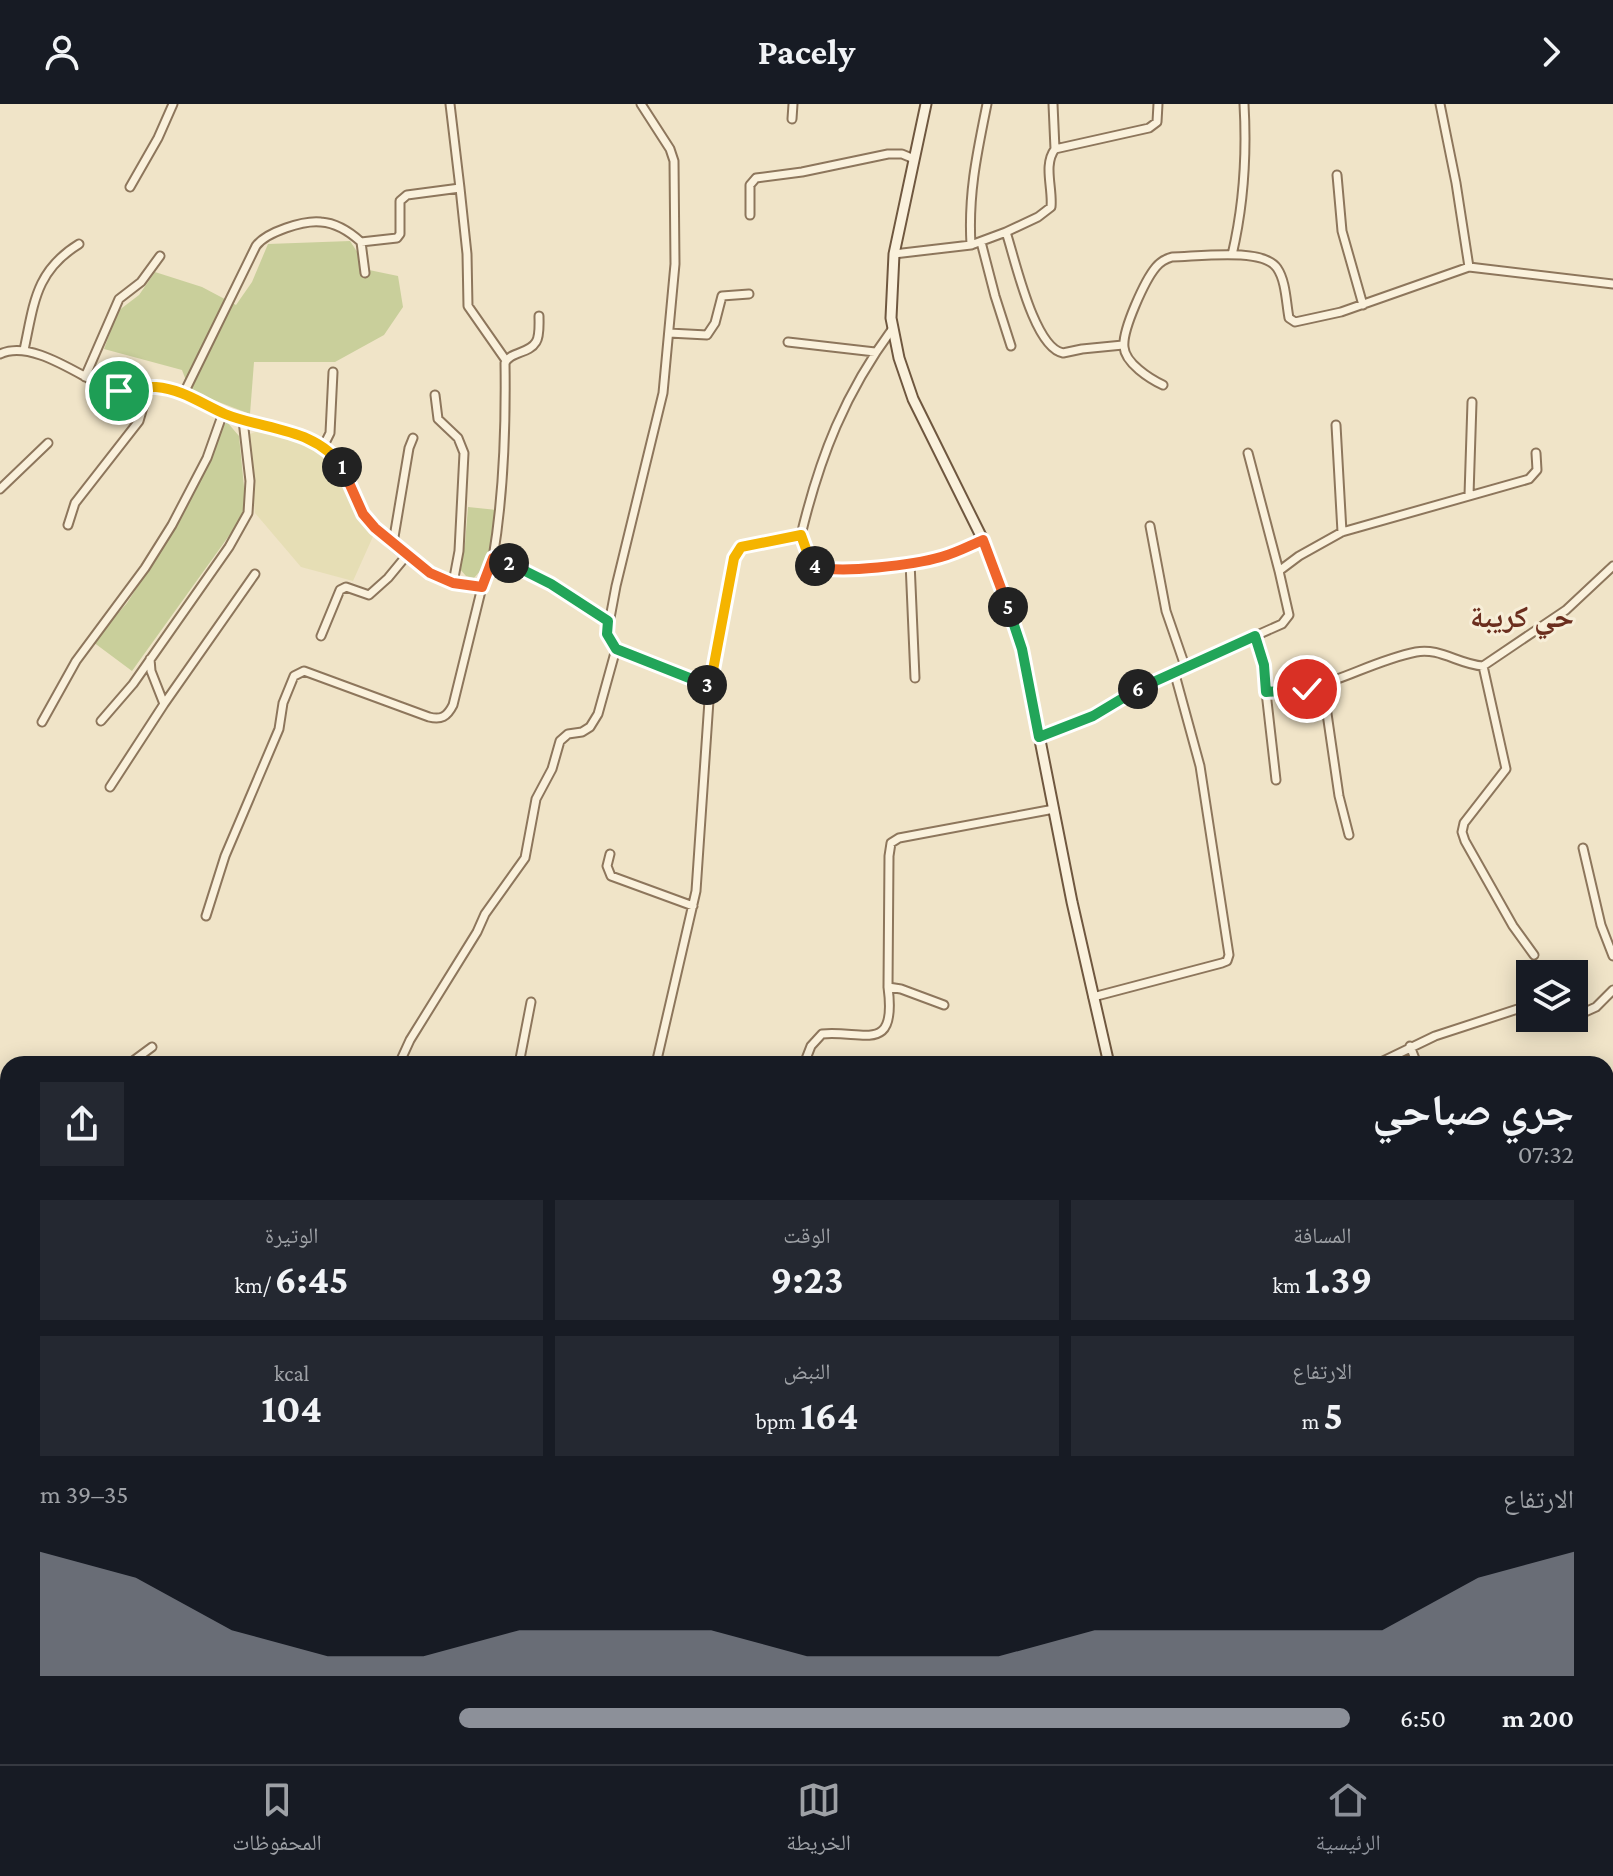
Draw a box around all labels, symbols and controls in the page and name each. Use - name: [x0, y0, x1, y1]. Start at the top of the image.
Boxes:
- icon: person: [40, 30, 84, 74]
- icon: forward: [1529, 30, 1573, 74]
- text: Pacely: [758, 32, 855, 72]
- pin: [85, 357, 153, 425]
- icon: arrive: [97, 369, 141, 413]
- pin: 1: [322, 447, 362, 487]
- text: 1: [338, 454, 346, 479]
- pin: 2: [489, 543, 529, 583]
- pin: 4: [795, 546, 835, 586]
- text: 2: [503, 550, 515, 575]
- text: 4: [809, 553, 821, 578]
- pin: 5: [988, 587, 1028, 627]
- text: 5: [1003, 594, 1013, 619]
- district label: حي كريبة: [1470, 600, 1574, 640]
- pin: [1273, 655, 1341, 723]
- pin: 3: [687, 665, 727, 705]
- icon: check: [1285, 667, 1329, 711]
- pin: 6: [1118, 669, 1158, 709]
- text: 3: [702, 672, 712, 697]
- text: 6: [1132, 676, 1144, 701]
- map controls: [1516, 960, 1588, 1032]
- button: layers: [1516, 960, 1588, 1032]
- button: share: [40, 1082, 124, 1166]
- text: جري صباحي: [1372, 1086, 1574, 1134]
- text: 07:32: [1518, 1140, 1574, 1169]
- text: الوتيرة: [265, 1223, 318, 1248]
- text: الوقت: [783, 1223, 831, 1248]
- text: المسافة: [1293, 1223, 1352, 1248]
- text: 6:45: [275, 1257, 349, 1302]
- text: 9:23: [771, 1257, 843, 1302]
- text: 1.39: [1305, 1257, 1372, 1302]
- text: /km: [235, 1273, 275, 1298]
- text: km: [1272, 1273, 1305, 1298]
- text: النبض: [784, 1359, 830, 1384]
- text: الارتفاع: [1292, 1359, 1352, 1384]
- text: kcal: [274, 1361, 309, 1386]
- text: 104: [261, 1386, 322, 1431]
- text: 164: [800, 1393, 859, 1438]
- text: 5: [1323, 1393, 1343, 1438]
- text: bpm: [756, 1409, 800, 1434]
- text: m: [1302, 1409, 1323, 1434]
- text: 35–39 m: [40, 1480, 129, 1509]
- text: الارتفاع: [1503, 1485, 1574, 1514]
- text: 6:50: [1400, 1704, 1446, 1733]
- text: 200 m: [1502, 1704, 1574, 1733]
- tab: المحفوظات: [232, 1778, 322, 1864]
- tab: الخريطة: [786, 1778, 851, 1864]
- tab: الرئيسية: [1316, 1778, 1381, 1864]

